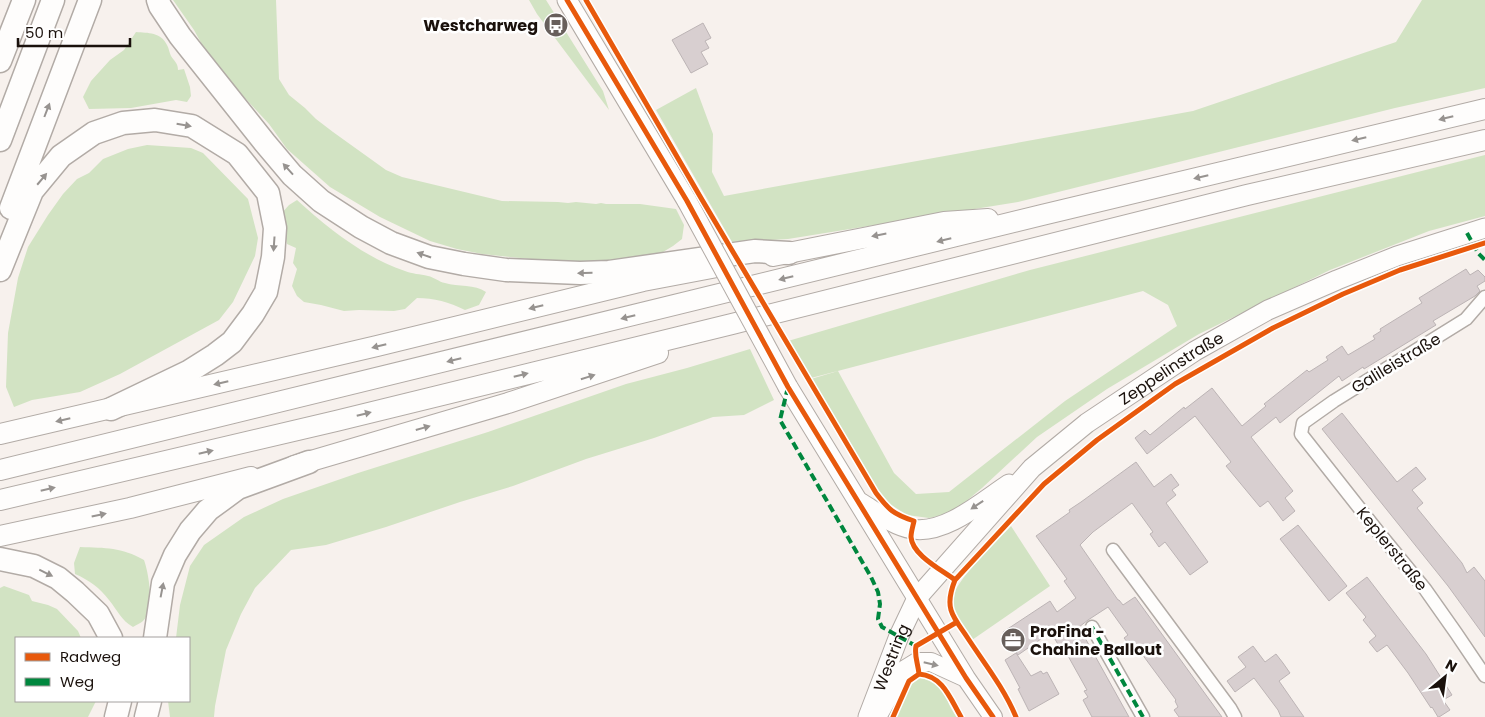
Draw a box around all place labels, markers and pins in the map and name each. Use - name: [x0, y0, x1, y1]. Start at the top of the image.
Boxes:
- bus stop icon: Westcharweg: [543, 12, 569, 38]
- place label: Westcharweg: [423, 14, 538, 37]
- place label: ProFina - Chahine Ballout: [1030, 620, 1162, 661]
- office icon: ProFina - Chahine Ballout: [1000, 627, 1026, 653]

